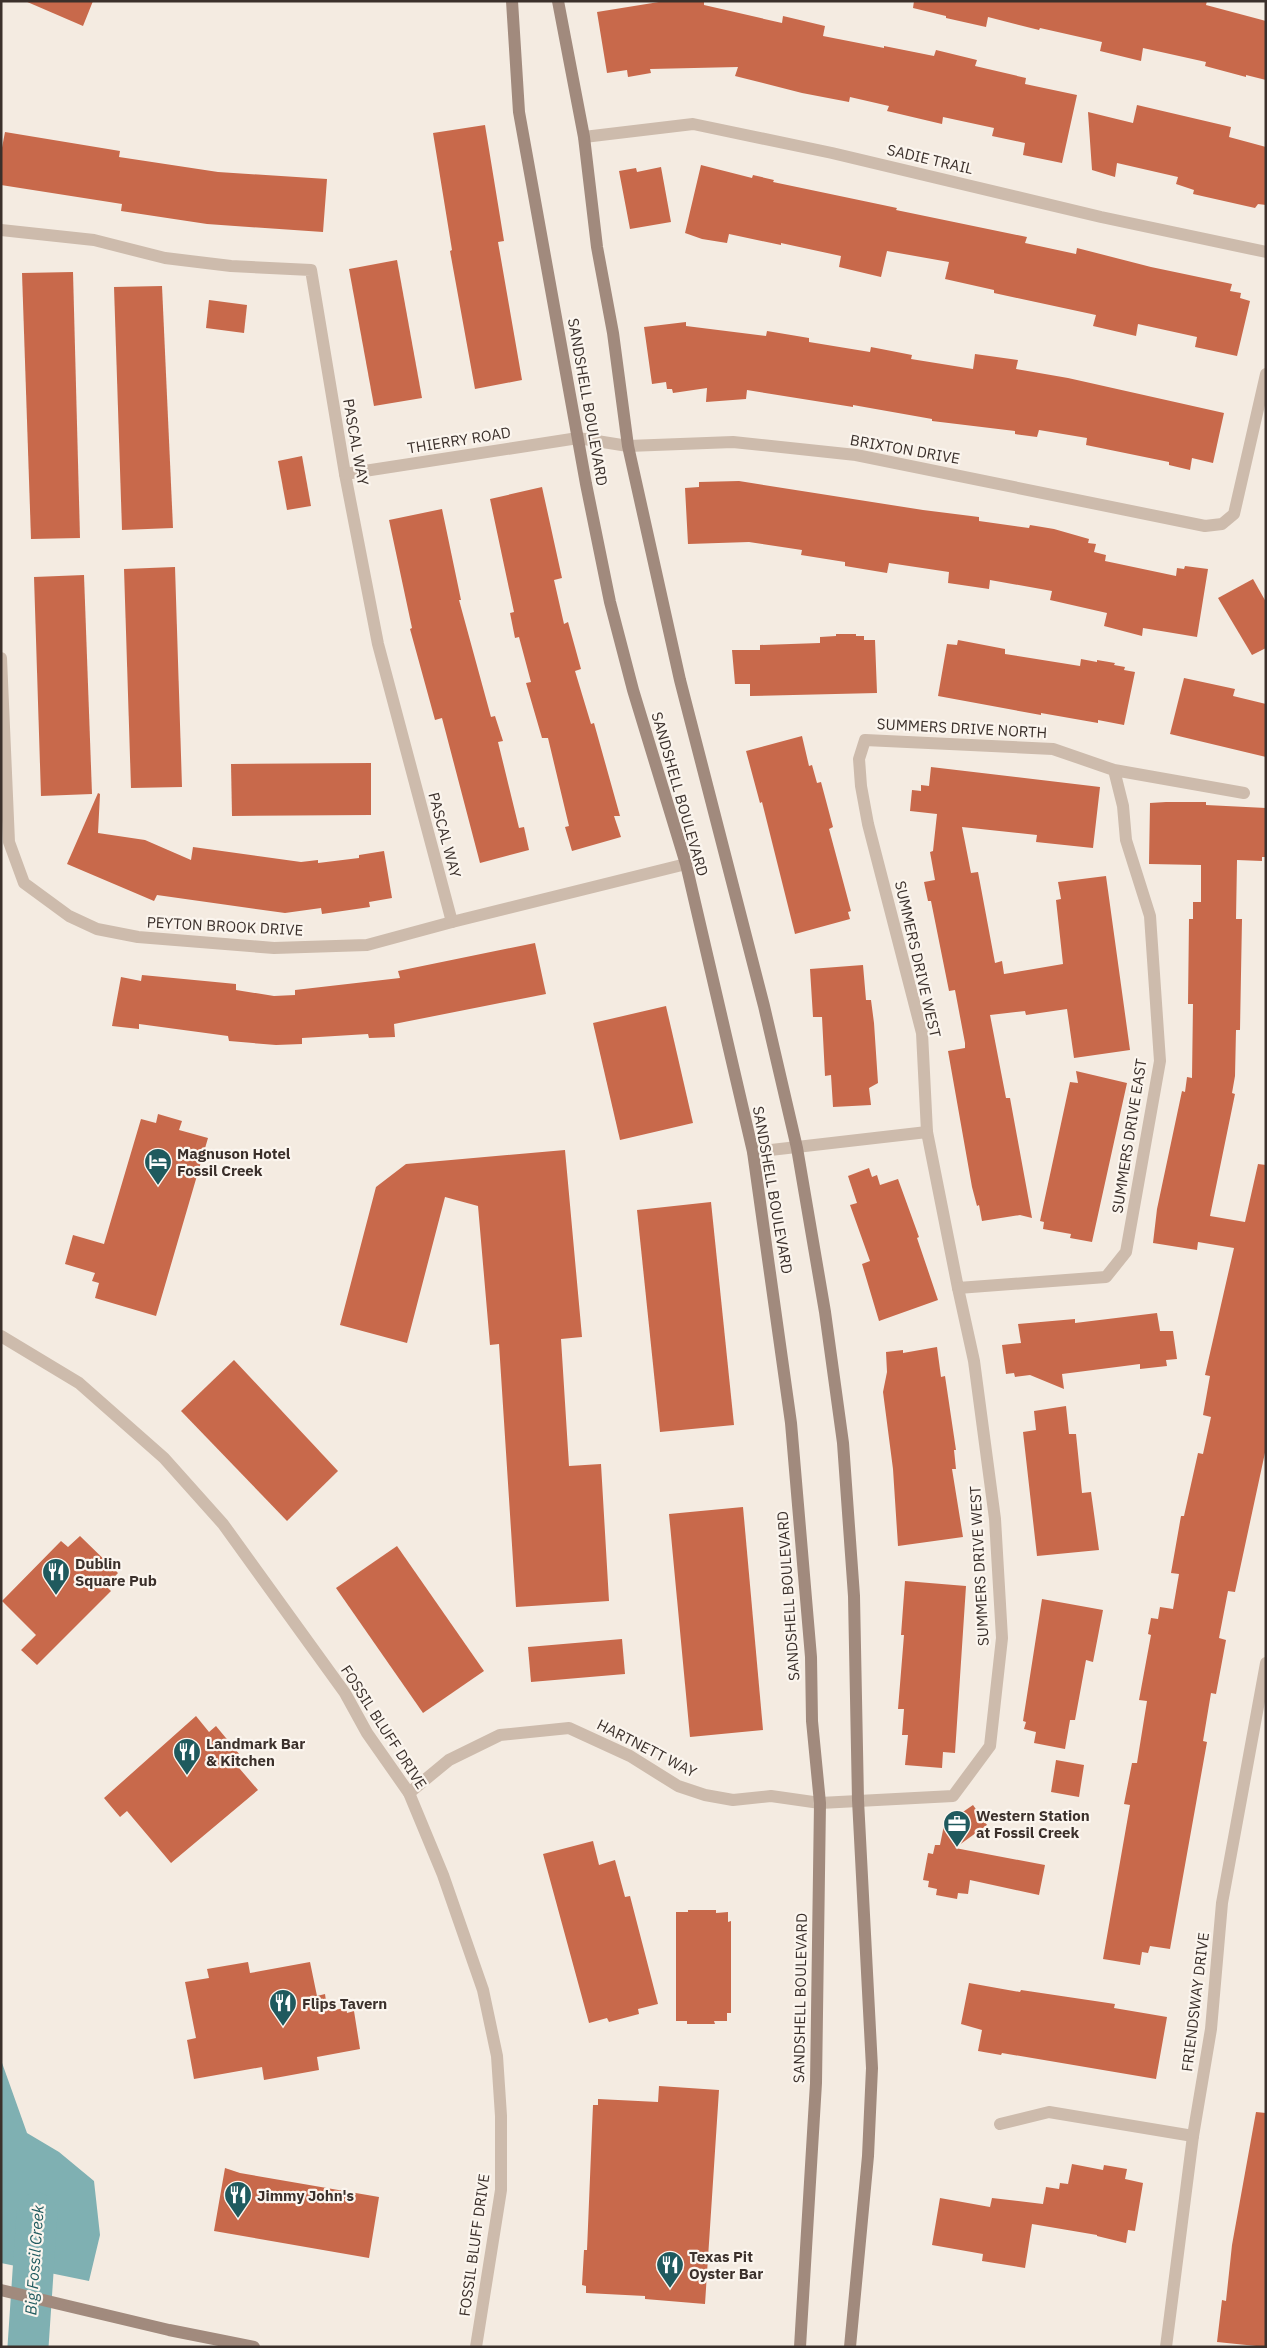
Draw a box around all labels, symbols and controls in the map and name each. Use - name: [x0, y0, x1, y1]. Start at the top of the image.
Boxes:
- street label: SADIE TRAIL: [885, 140, 975, 178]
- street label: SANDSHELL BOULEVARD: [564, 317, 612, 487]
- street label: PASCAL WAY: [339, 397, 373, 487]
- street label: THIERRY ROAD: [406, 422, 512, 458]
- street label: BRIXTON DRIVE: [849, 430, 961, 468]
- street label: SANDSHELL BOULEVARD: [647, 710, 713, 878]
- street label: SUMMERS DRIVE NORTH: [876, 714, 1048, 742]
- street label: PASCAL WAY: [424, 790, 466, 880]
- street label: SUMMERS DRIVE WEST: [891, 879, 945, 1040]
- street label: PEYTON BROOK DRIVE: [146, 912, 304, 940]
- street label: SUMMERS DRIVE EAST: [1107, 1057, 1151, 1215]
- street label: SANDSHELL BOULEVARD: [749, 1105, 797, 1275]
- place label: Magnuson Hotel Fossil Creek: [177, 1144, 291, 1180]
- hotel icon: Magnuson Hotel Fossil Creek: [143, 1147, 173, 1186]
- street label: SUMMERS DRIVE WEST: [965, 1485, 993, 1646]
- street label: SANDSHELL BOULEVARD: [773, 1510, 803, 1682]
- place label: Dublin Square Pub: [75, 1554, 157, 1590]
- restaurant icon: Dublin Square Pub: [41, 1557, 71, 1596]
- street label: FOSSIL BLUFF DRIVE: [337, 1661, 431, 1793]
- street label: HARTNETT WAY: [594, 1715, 700, 1781]
- place label: Landmark Bar & Kitchen: [206, 1734, 305, 1770]
- restaurant icon: Landmark Bar & Kitchen: [172, 1737, 202, 1776]
- place label: Western Station at Fossil Creek: [976, 1806, 1090, 1842]
- office icon: Western Station at Fossil Creek: [942, 1809, 972, 1848]
- street label: SANDSHELL BOULEVARD: [789, 1913, 811, 2083]
- street label: FRIENDSWAY DRIVE: [1177, 1931, 1213, 2073]
- restaurant icon: Flips Tavern: [268, 1988, 298, 2027]
- place label: Flips Tavern: [302, 1994, 387, 2013]
- street label: FOSSIL BLUFF DRIVE: [455, 2172, 493, 2318]
- restaurant icon: Jimmy John's: [223, 2180, 253, 2219]
- place label: Jimmy John's: [257, 2186, 354, 2205]
- water label: Big Fossil Creek: [20, 2204, 48, 2316]
- place label: Texas Pit Oyster Bar: [689, 2247, 763, 2283]
- restaurant icon: Texas Pit Oyster Bar: [655, 2250, 685, 2289]

